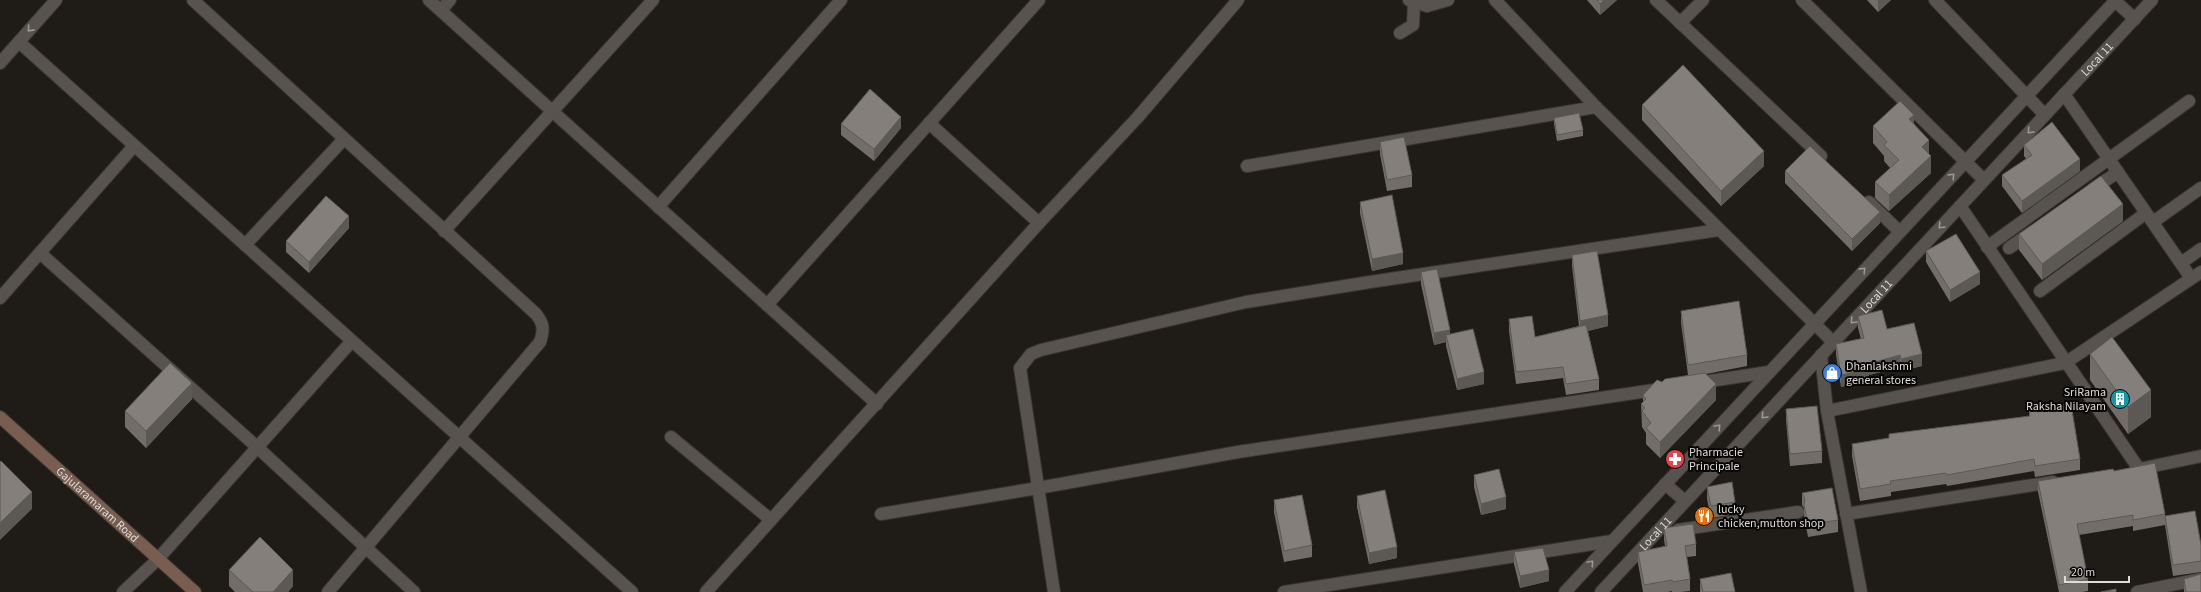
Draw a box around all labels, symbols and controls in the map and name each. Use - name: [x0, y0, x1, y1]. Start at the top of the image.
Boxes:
- one-way arrow: [28, 24, 35, 32]
- street label: Local 11: [2077, 38, 2117, 80]
- one-way arrow: [2027, 126, 2035, 134]
- one-way arrow: [1947, 173, 1955, 181]
- one-way arrow: [1938, 221, 1946, 229]
- one-way arrow: [1859, 268, 1866, 275]
- street label: Local 11: [1856, 275, 1896, 317]
- one-way arrow: [1850, 316, 1857, 324]
- place label: Dhanlakshmi general stores: [1846, 358, 1916, 389]
- shop icon: Dhanlakshmi general stores: [1821, 362, 1843, 384]
- place label: SriRama Raksha Nilayam: [2026, 384, 2106, 415]
- building icon: SriRama Raksha Nilayam: [2109, 388, 2131, 410]
- one-way arrow: [1761, 411, 1769, 419]
- one-way arrow: [1713, 425, 1720, 432]
- place label: Pharmacie Principale: [1689, 444, 1743, 475]
- pharmacy icon: Pharmacie Principale: [1664, 448, 1686, 470]
- street label: Gajularamaram Road: [52, 463, 143, 546]
- place label: lucky chicken,mutton shop: [1718, 501, 1824, 532]
- restaurant icon: lucky chicken,mutton shop: [1693, 505, 1715, 527]
- street label: Local 11: [1635, 513, 1676, 554]
- scale bar: [2065, 558, 2129, 584]
- one-way arrow: [1586, 561, 1593, 568]
- text: 20 m: [2071, 564, 2095, 581]

